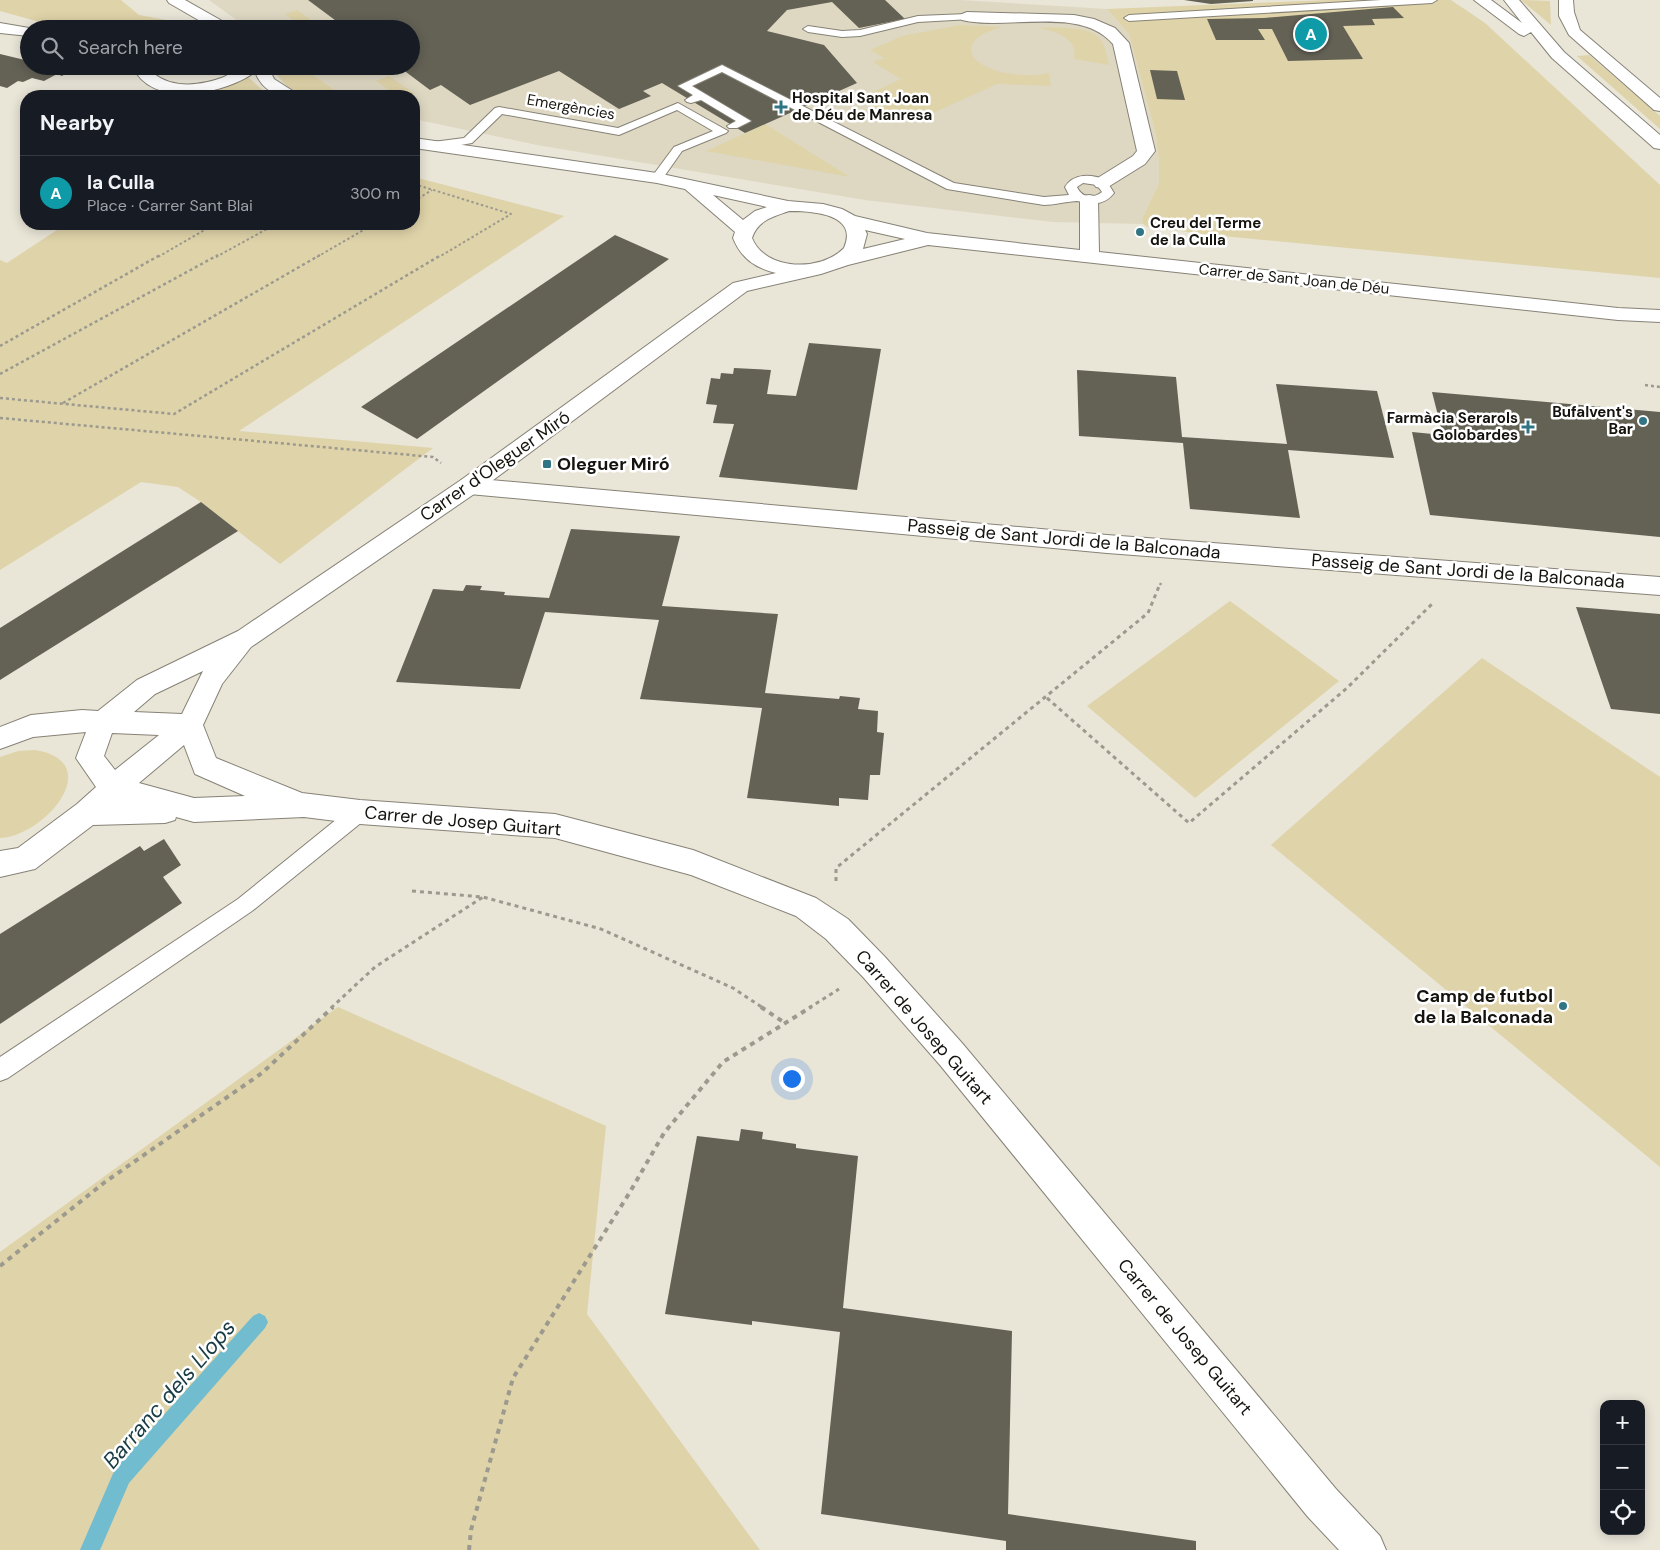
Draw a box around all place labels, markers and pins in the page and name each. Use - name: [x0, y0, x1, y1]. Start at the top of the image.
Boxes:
- pin: A: [1295, 15, 1327, 53]
- place label: Hospital Sant Joan de Déu de Manresa: [792, 88, 932, 125]
- marker: Hospital Sant Joan de Déu de Manresa: [774, 100, 788, 114]
- place label: Creu del Terme de la Culla: [1150, 213, 1261, 250]
- marker: Creu del Terme de la Culla: [1134, 226, 1146, 238]
- place label: Bufalvent's Bar: [1552, 402, 1633, 439]
- place label: Farmàcia Serarols Golobardes: [1387, 408, 1518, 445]
- marker: Bufalvent's Bar: [1637, 415, 1649, 427]
- marker: Farmàcia Serarols Golobardes: [1522, 421, 1534, 433]
- place label: Oleguer Miró: [557, 452, 670, 476]
- marker: Oleguer Miró: [541, 458, 553, 470]
- place label: Camp de futbol de la Balconada: [1414, 984, 1553, 1029]
- marker: Camp de futbol de la Balconada: [1557, 1000, 1569, 1012]

